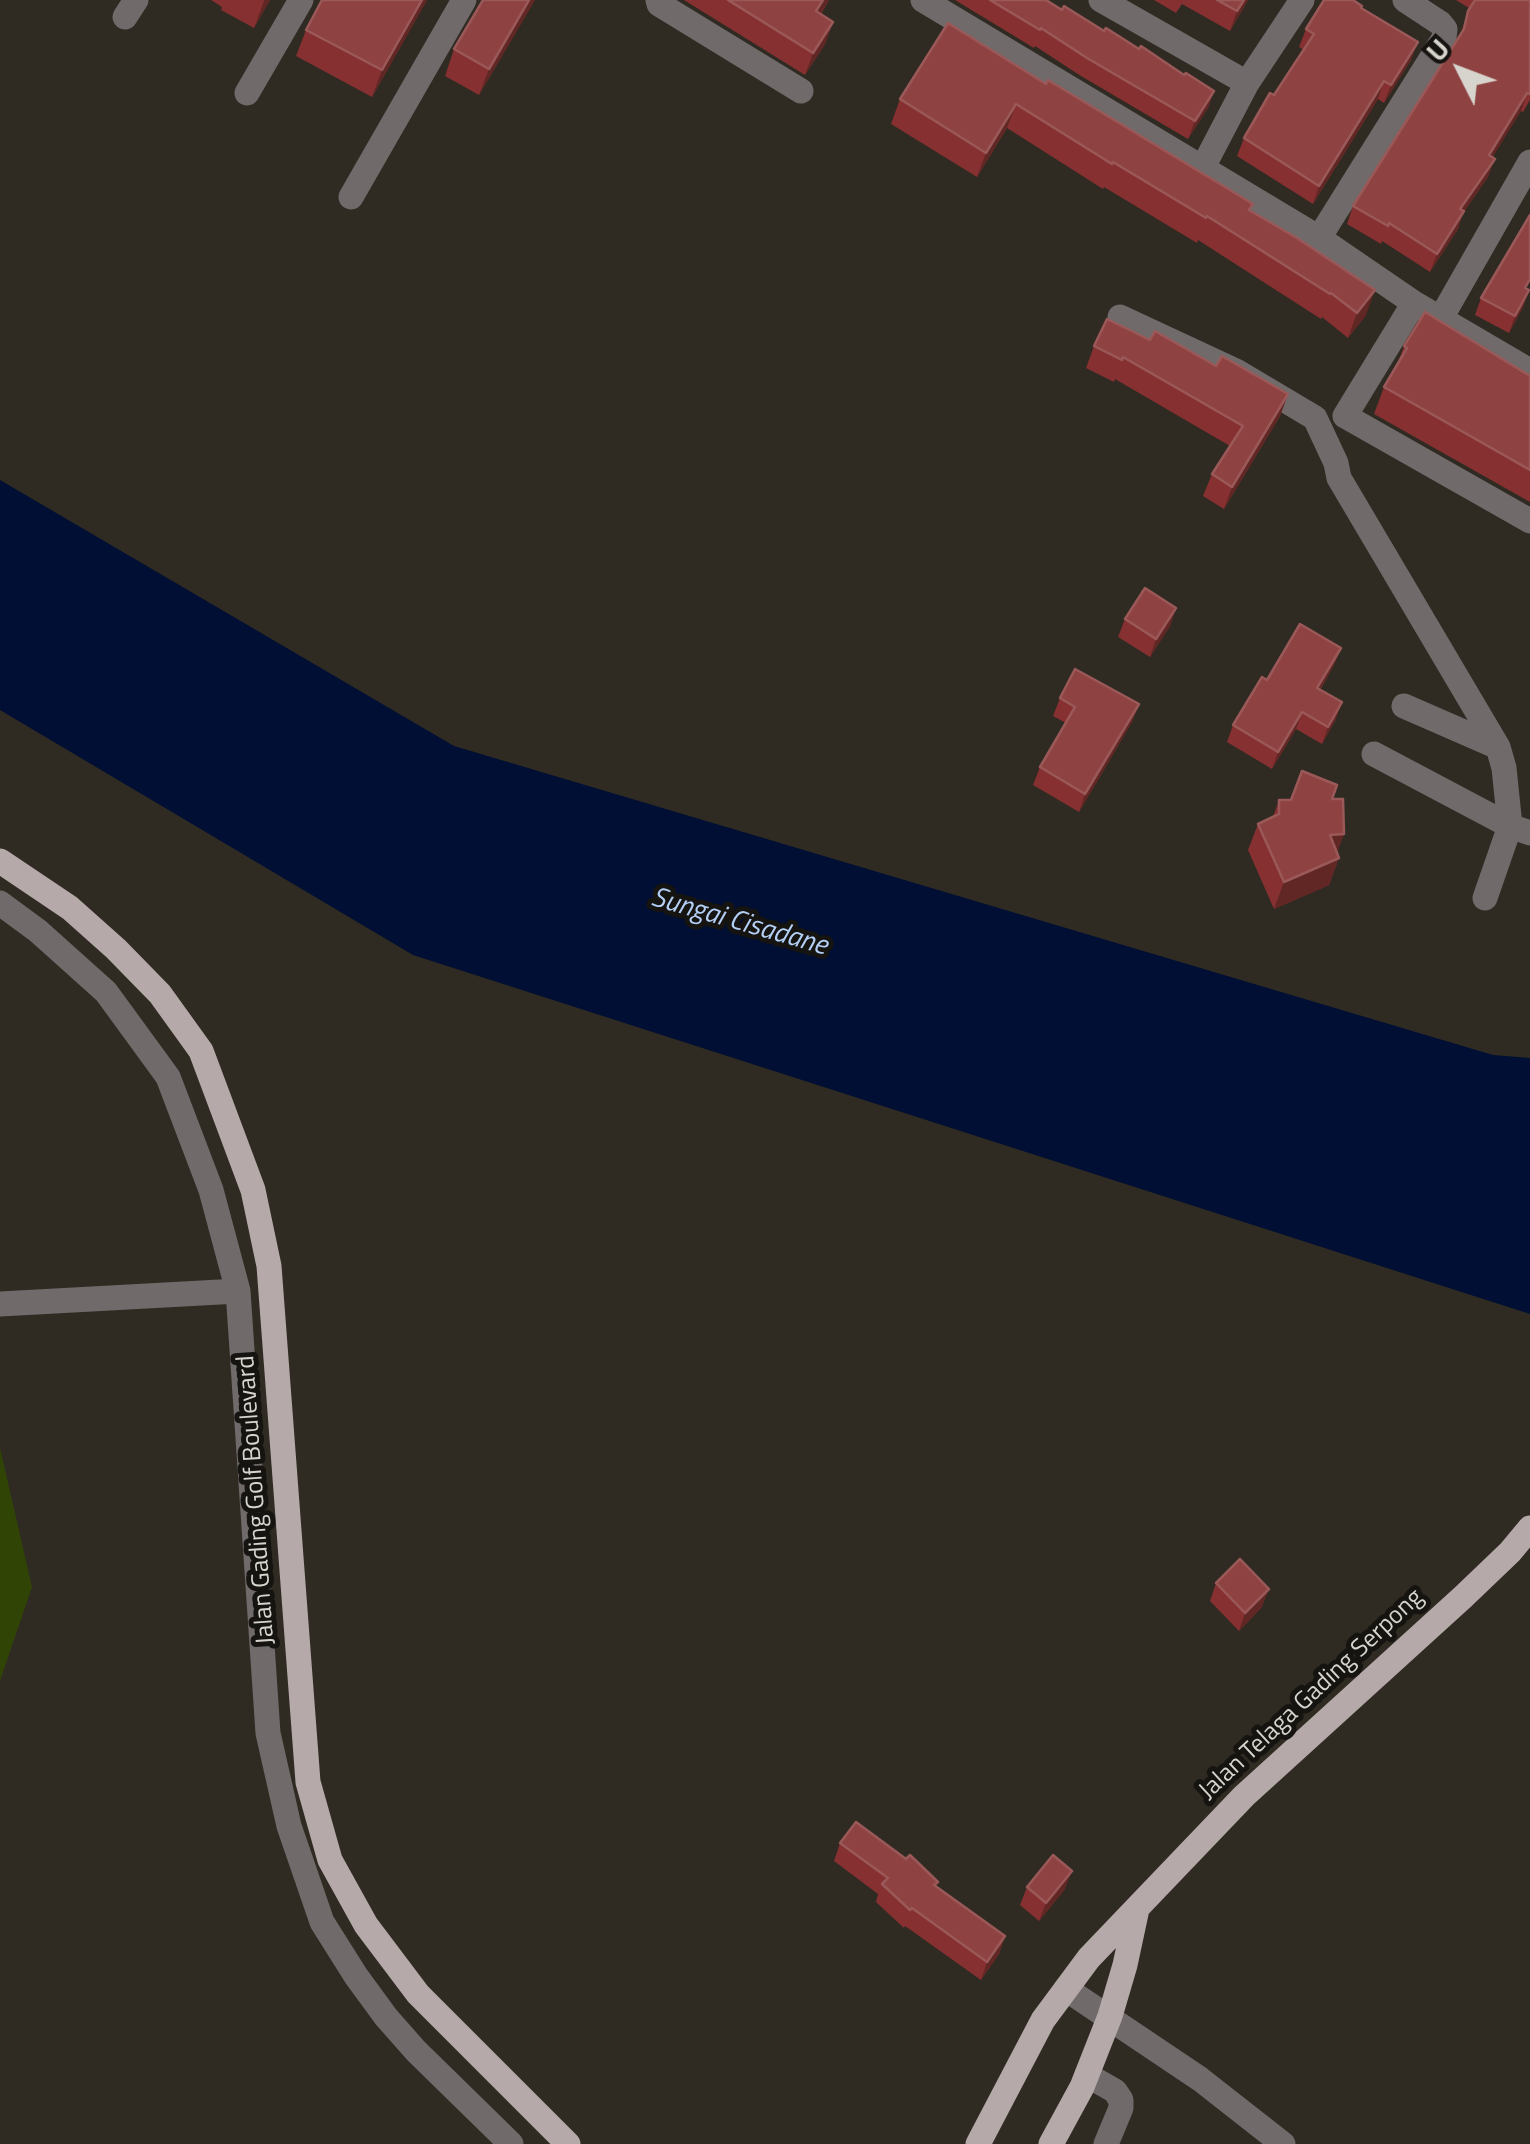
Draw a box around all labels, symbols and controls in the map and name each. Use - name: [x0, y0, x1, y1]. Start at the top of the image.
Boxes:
- north arrow: [1410, 20, 1510, 120]
- text: U: [1415, 28, 1459, 71]
- water label: Sungai Cisadane: [647, 882, 831, 964]
- street label: Jalan Gading Golf Boulevard: [232, 1355, 282, 1645]
- street label: Jalan Telaga Gading Serpong: [1194, 1583, 1430, 1807]

